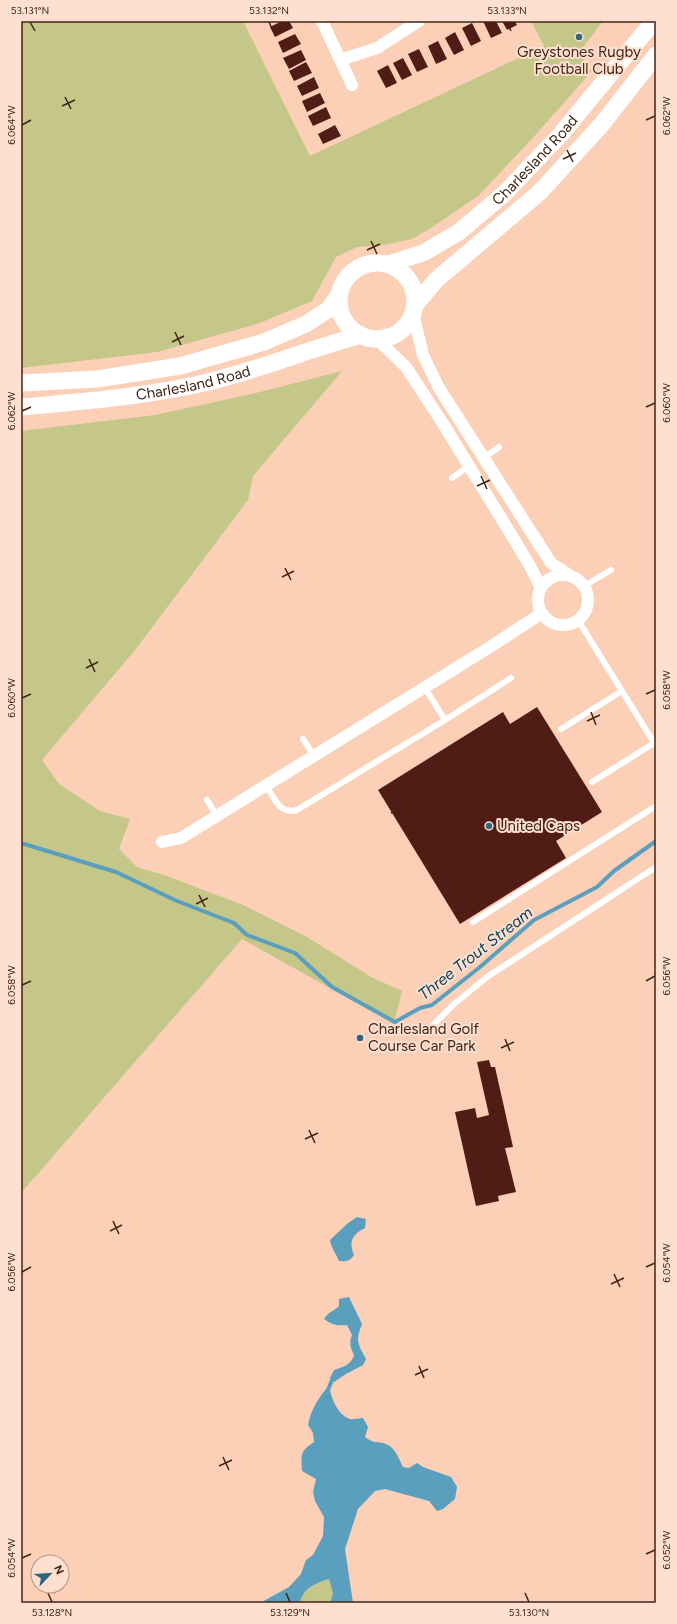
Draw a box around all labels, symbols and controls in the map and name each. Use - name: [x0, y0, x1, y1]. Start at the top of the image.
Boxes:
- text: 53.131°N: [11, 4, 49, 17]
- text: 53.132°N: [249, 4, 289, 17]
- text: 53.133°N: [487, 4, 527, 17]
- marker: Greystones Rugby Football Club: [574, 32, 584, 42]
- place label: Greystones Rugby Football Club: [517, 43, 641, 78]
- text: 6.062°W: [660, 96, 673, 135]
- text: 6.064°W: [5, 105, 18, 145]
- street label: Charlesland Road: [488, 112, 582, 209]
- street label: Charlesland Road: [135, 362, 253, 404]
- text: 6.060°W: [660, 383, 673, 423]
- text: 6.062°W: [5, 391, 18, 430]
- text: 6.058°W: [660, 670, 673, 710]
- text: 6.060°W: [5, 678, 18, 718]
- place label: United Caps: [497, 817, 580, 835]
- marker: United Caps: [484, 821, 494, 831]
- water label: Three Trout Stream: [414, 903, 537, 1004]
- text: 6.056°W: [660, 956, 673, 995]
- text: 6.058°W: [5, 965, 18, 1005]
- place label: Charlesland Golf Course Car Park: [368, 1020, 480, 1055]
- marker: Charlesland Golf Course Car Park: [355, 1033, 365, 1043]
- text: 6.054°W: [660, 1243, 673, 1283]
- text: 6.056°W: [5, 1252, 18, 1291]
- text: 6.052°W: [660, 1530, 673, 1569]
- text: 6.054°W: [5, 1538, 18, 1578]
- north arrow: [30, 1554, 70, 1594]
- text: N: [51, 1563, 66, 1577]
- text: 53.128°N: [32, 1606, 72, 1619]
- text: 53.129°N: [270, 1606, 310, 1619]
- text: 53.130°N: [509, 1606, 549, 1619]

